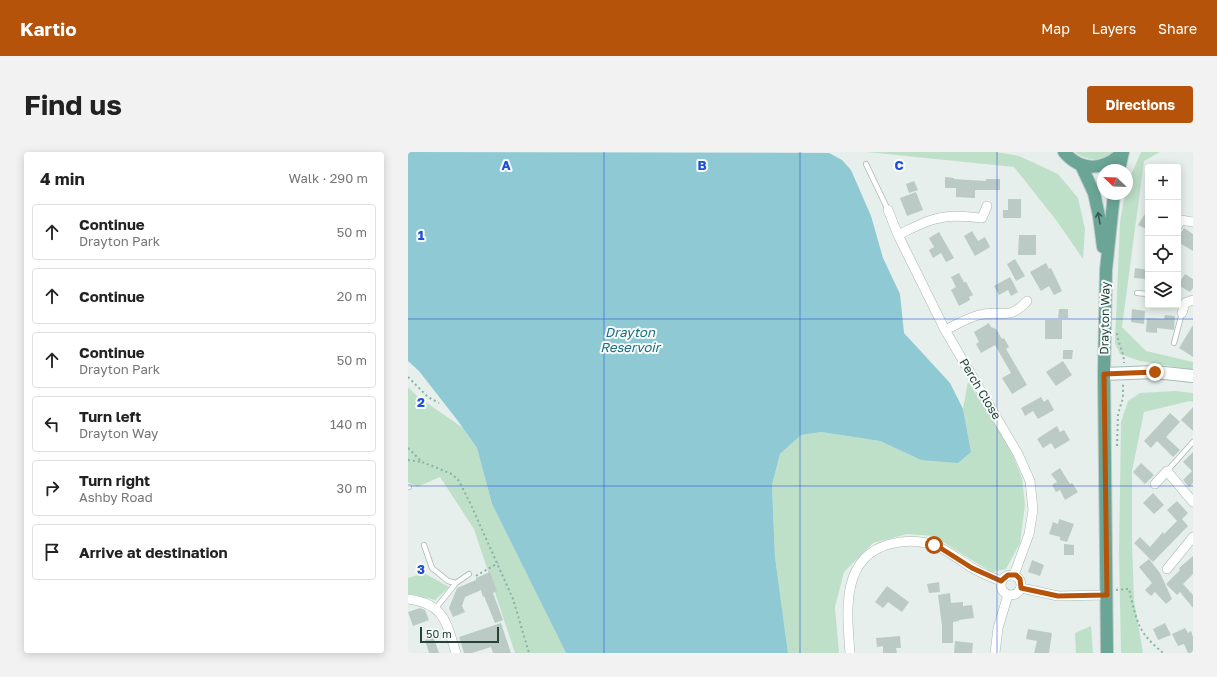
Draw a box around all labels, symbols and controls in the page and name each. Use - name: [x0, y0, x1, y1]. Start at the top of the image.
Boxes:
- text: Kartio: [20, 17, 77, 40]
- text: Map: [1041, 20, 1070, 37]
- text: Layers: [1092, 20, 1136, 37]
- text: Share: [1158, 20, 1197, 37]
- button: Directions: [1087, 86, 1193, 123]
- text: Find us: [24, 88, 122, 121]
- text: A: [501, 157, 511, 173]
- text: B: [697, 157, 707, 173]
- text: C: [894, 157, 904, 173]
- north arrow: [1097, 164, 1133, 200]
- map controls: [1145, 164, 1181, 308]
- button: +: [1145, 164, 1181, 200]
- text: 4 min: [40, 168, 85, 189]
- text: Walk · 290 m: [289, 170, 368, 186]
- button: −: [1145, 200, 1181, 236]
- one-way arrow: [1095, 211, 1103, 224]
- text: Continue: [79, 215, 145, 233]
- icon: ahead: [41, 221, 63, 243]
- text: 50 m: [337, 224, 367, 240]
- text: 1: [418, 227, 425, 243]
- text: Drayton Park: [79, 233, 160, 249]
- button: locate: [1145, 236, 1181, 272]
- button: layers: [1145, 272, 1181, 308]
- street label: Drayton Way: [1096, 281, 1113, 355]
- icon: ahead: [41, 285, 63, 307]
- text: Continue: [79, 287, 145, 305]
- text: 20 m: [337, 288, 367, 304]
- water label: Drayton Reservoir: [600, 324, 662, 355]
- text: Continue: [79, 343, 145, 361]
- icon: ahead: [41, 349, 63, 371]
- text: 50 m: [337, 352, 367, 368]
- street label: Perch Close: [956, 355, 1005, 422]
- text: Drayton Park: [79, 361, 160, 377]
- route end: [1146, 363, 1164, 381]
- text: 2: [417, 394, 425, 410]
- text: Turn left: [79, 407, 141, 425]
- icon: left: [41, 413, 63, 435]
- text: 140 m: [330, 416, 367, 432]
- text: Drayton Way: [79, 425, 158, 441]
- text: Turn right: [79, 471, 150, 489]
- icon: right: [41, 477, 63, 499]
- text: 30 m: [337, 480, 367, 496]
- text: Ashby Road: [79, 489, 153, 505]
- route start: [925, 536, 943, 554]
- icon: arrive: [41, 541, 63, 563]
- text: Arrive at destination: [79, 543, 228, 561]
- text: 3: [417, 561, 425, 577]
- scale bar: [420, 625, 499, 644]
- text: 50 m: [426, 627, 452, 640]

